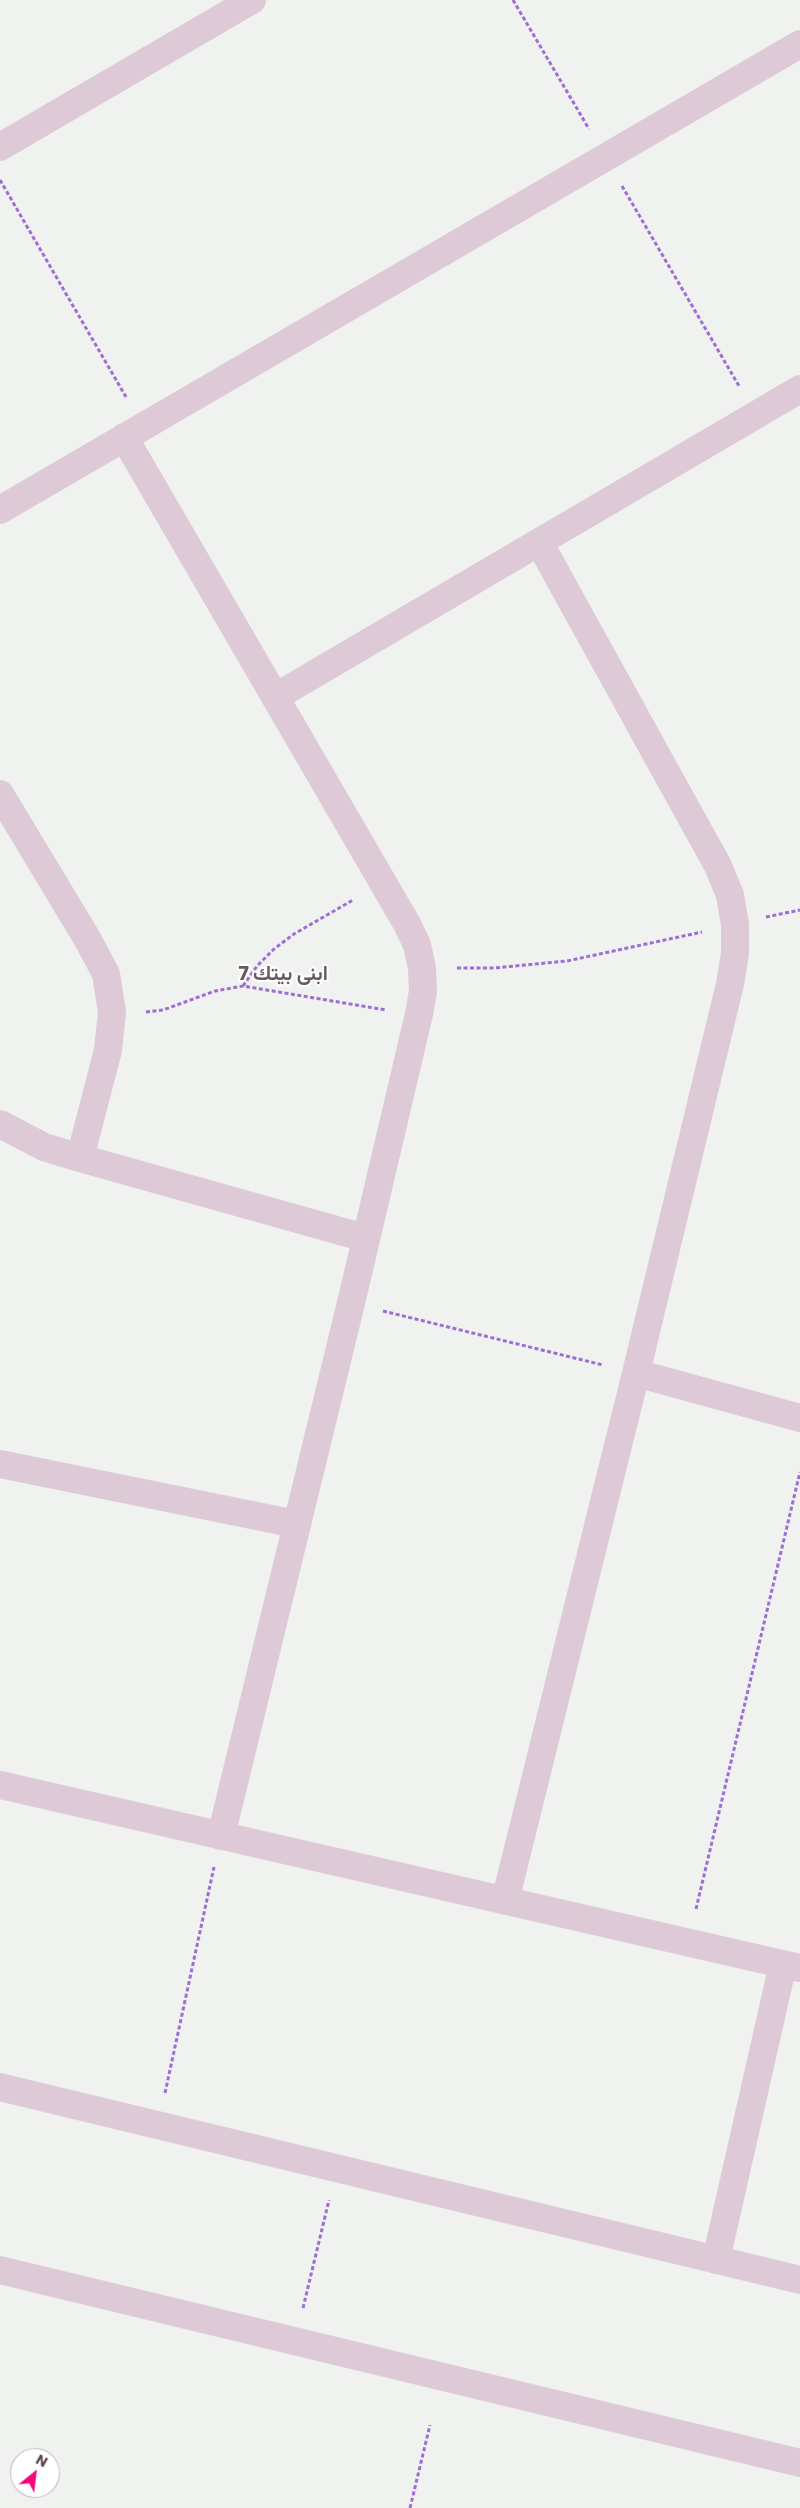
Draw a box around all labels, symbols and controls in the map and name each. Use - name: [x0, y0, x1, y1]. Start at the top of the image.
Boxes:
- district label: ابنى بيتك 7: [238, 963, 328, 987]
- north arrow: [10, 2448, 60, 2498]
- text: N: [32, 2449, 51, 2472]

